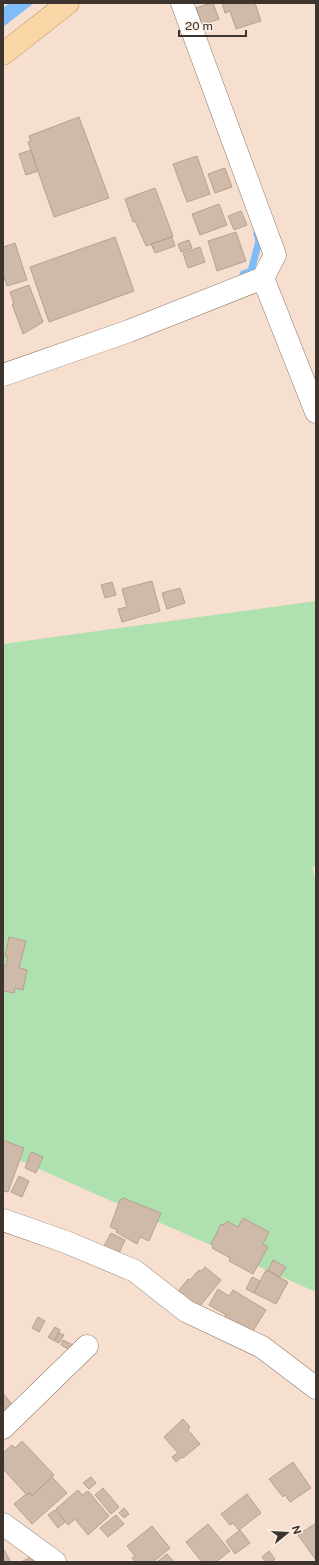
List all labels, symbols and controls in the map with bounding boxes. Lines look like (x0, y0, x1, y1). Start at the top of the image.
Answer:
scale bar (179, 12, 246, 38)
text: 20 m (185, 19, 213, 33)
north arrow (267, 1513, 307, 1553)
text: N (289, 1524, 304, 1536)

